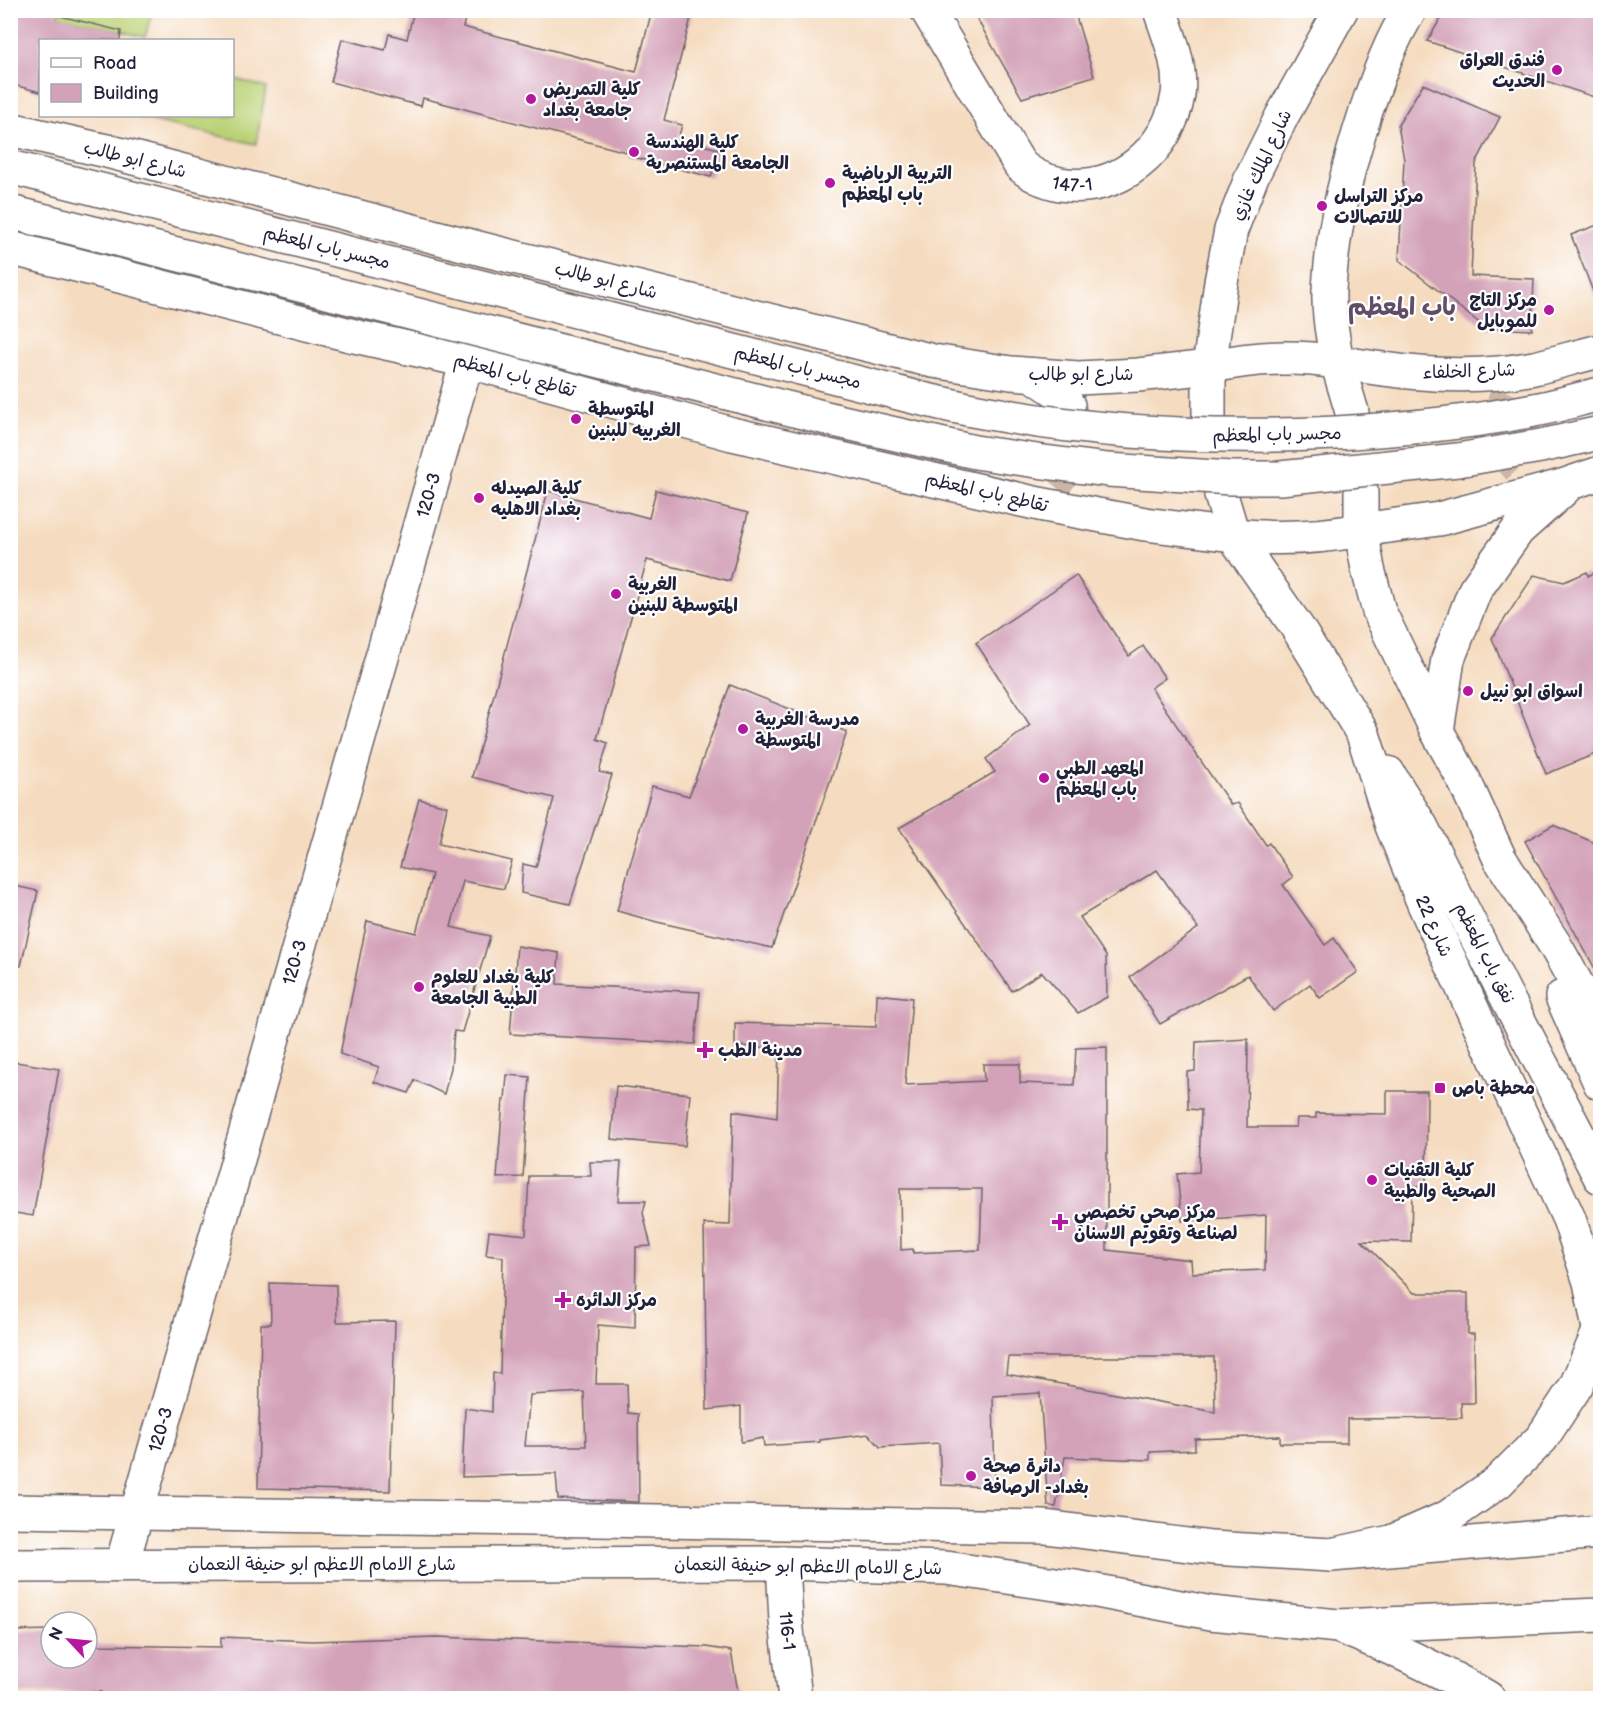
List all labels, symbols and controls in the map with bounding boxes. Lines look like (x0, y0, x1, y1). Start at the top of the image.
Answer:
legend (39, 39, 234, 117)
place label: فندق العراق الحديث (1460, 50, 1545, 92)
text: Road (93, 53, 137, 74)
marker: فندق العراق الحديث (1550, 63, 1564, 77)
place label: كلية التمريض جامعة بغداد (543, 79, 641, 121)
text: Building (93, 83, 159, 104)
marker: كلية التمريض جامعة بغداد (524, 92, 538, 106)
street label: شارع الملك غازي (1227, 106, 1298, 225)
place label: كلية الهندسة الجامعة المستنصرية (646, 132, 789, 174)
street label: شارع ابو طالب (81, 137, 188, 183)
marker: كلية الهندسة الجامعة المستنصرية (627, 145, 641, 159)
place label: التربية الرياضية باب المعظم (842, 163, 952, 208)
street label: 147-1 (1050, 173, 1094, 196)
marker: التربية الرياضية باب المعظم (823, 176, 837, 190)
place label: مركز التراسل للاتصالات (1334, 186, 1423, 228)
marker: مركز التراسل للاتصالات (1315, 199, 1329, 213)
street label: مجسر باب المعظم (261, 222, 392, 276)
street label: شارع ابو طالب (552, 258, 659, 304)
place label: مركز التاج للموبايل (1469, 290, 1537, 333)
district label: باب المعظم (1348, 293, 1456, 325)
marker: مركز التاج للموبايل (1542, 303, 1556, 317)
street label: مجسر باب المعظم (732, 342, 863, 396)
street label: تقاطع باب المعظم (451, 349, 579, 405)
street label: شارع الخلفاء (1422, 359, 1516, 385)
street label: شارع ابو طالب (1029, 364, 1133, 386)
place label: المتوسطة الغربيه للبنين (588, 399, 681, 441)
marker: المتوسطة الغربيه للبنين (569, 412, 583, 426)
street label: مجسر باب المعظم (1212, 423, 1342, 449)
street label: تقاطع باب المعظم (923, 468, 1051, 520)
street label: 120-3 (413, 470, 445, 520)
place label: كلية الصيدله بغداد الاهليه (491, 478, 582, 520)
marker: كلية الصيدله بغداد الاهليه (472, 491, 486, 505)
place label: الغربية المتوسطة للبنين (628, 574, 738, 616)
marker: الغربية المتوسطة للبنين (609, 587, 623, 601)
place label: اسواق ابو نبيل (1480, 681, 1583, 702)
marker: اسواق ابو نبيل (1461, 684, 1475, 698)
place label: مدرسة الغربية المتوسطة (755, 709, 860, 751)
marker: مدرسة الغربية المتوسطة (736, 722, 750, 736)
place label: المعهد الطبي باب المعظم (1056, 758, 1144, 803)
marker: المعهد الطبي باب المعظم (1037, 771, 1051, 785)
street label: شارع 22 (1410, 892, 1456, 961)
street label: نفق باب المعظم (1447, 899, 1519, 1009)
street label: 120-3 (279, 937, 311, 987)
place label: كلية بغداد للعلوم الطبية الجامعة (431, 967, 554, 1009)
marker: كلية بغداد للعلوم الطبية الجامعة (412, 980, 426, 994)
place label: مدينة الطب (718, 1040, 802, 1061)
marker: مدينة الطب (696, 1041, 714, 1059)
place label: محطة باص (1452, 1078, 1535, 1099)
marker: محطة باص (1433, 1081, 1447, 1095)
place label: كلية التقنيات الصحية والطبية (1384, 1160, 1496, 1202)
marker: كلية التقنيات الصحية والطبية (1365, 1173, 1379, 1187)
place label: مركز صحي تخصصي لصناعة وتقويم الاسنان (1074, 1202, 1238, 1247)
marker: مركز صحي تخصصي لصناعة وتقويم الاسنان (1051, 1213, 1069, 1231)
place label: مركز الدائره (576, 1290, 657, 1311)
marker: مركز الدائره (554, 1291, 572, 1309)
street label: 120-3 (145, 1405, 177, 1454)
place label: دائرة صحة بغداد- الرصافة (983, 1456, 1089, 1498)
marker: دائرة صحة بغداد- الرصافة (964, 1469, 978, 1483)
street label: شارع الامام الاعظم ابو حنيفة النعمان (188, 1554, 456, 1578)
street label: شارع الامام الاعظم ابو حنيفة النعمان (674, 1554, 942, 1582)
north arrow (39, 1610, 99, 1670)
street label: 116-1 (775, 1611, 799, 1651)
text: N (46, 1625, 68, 1644)

